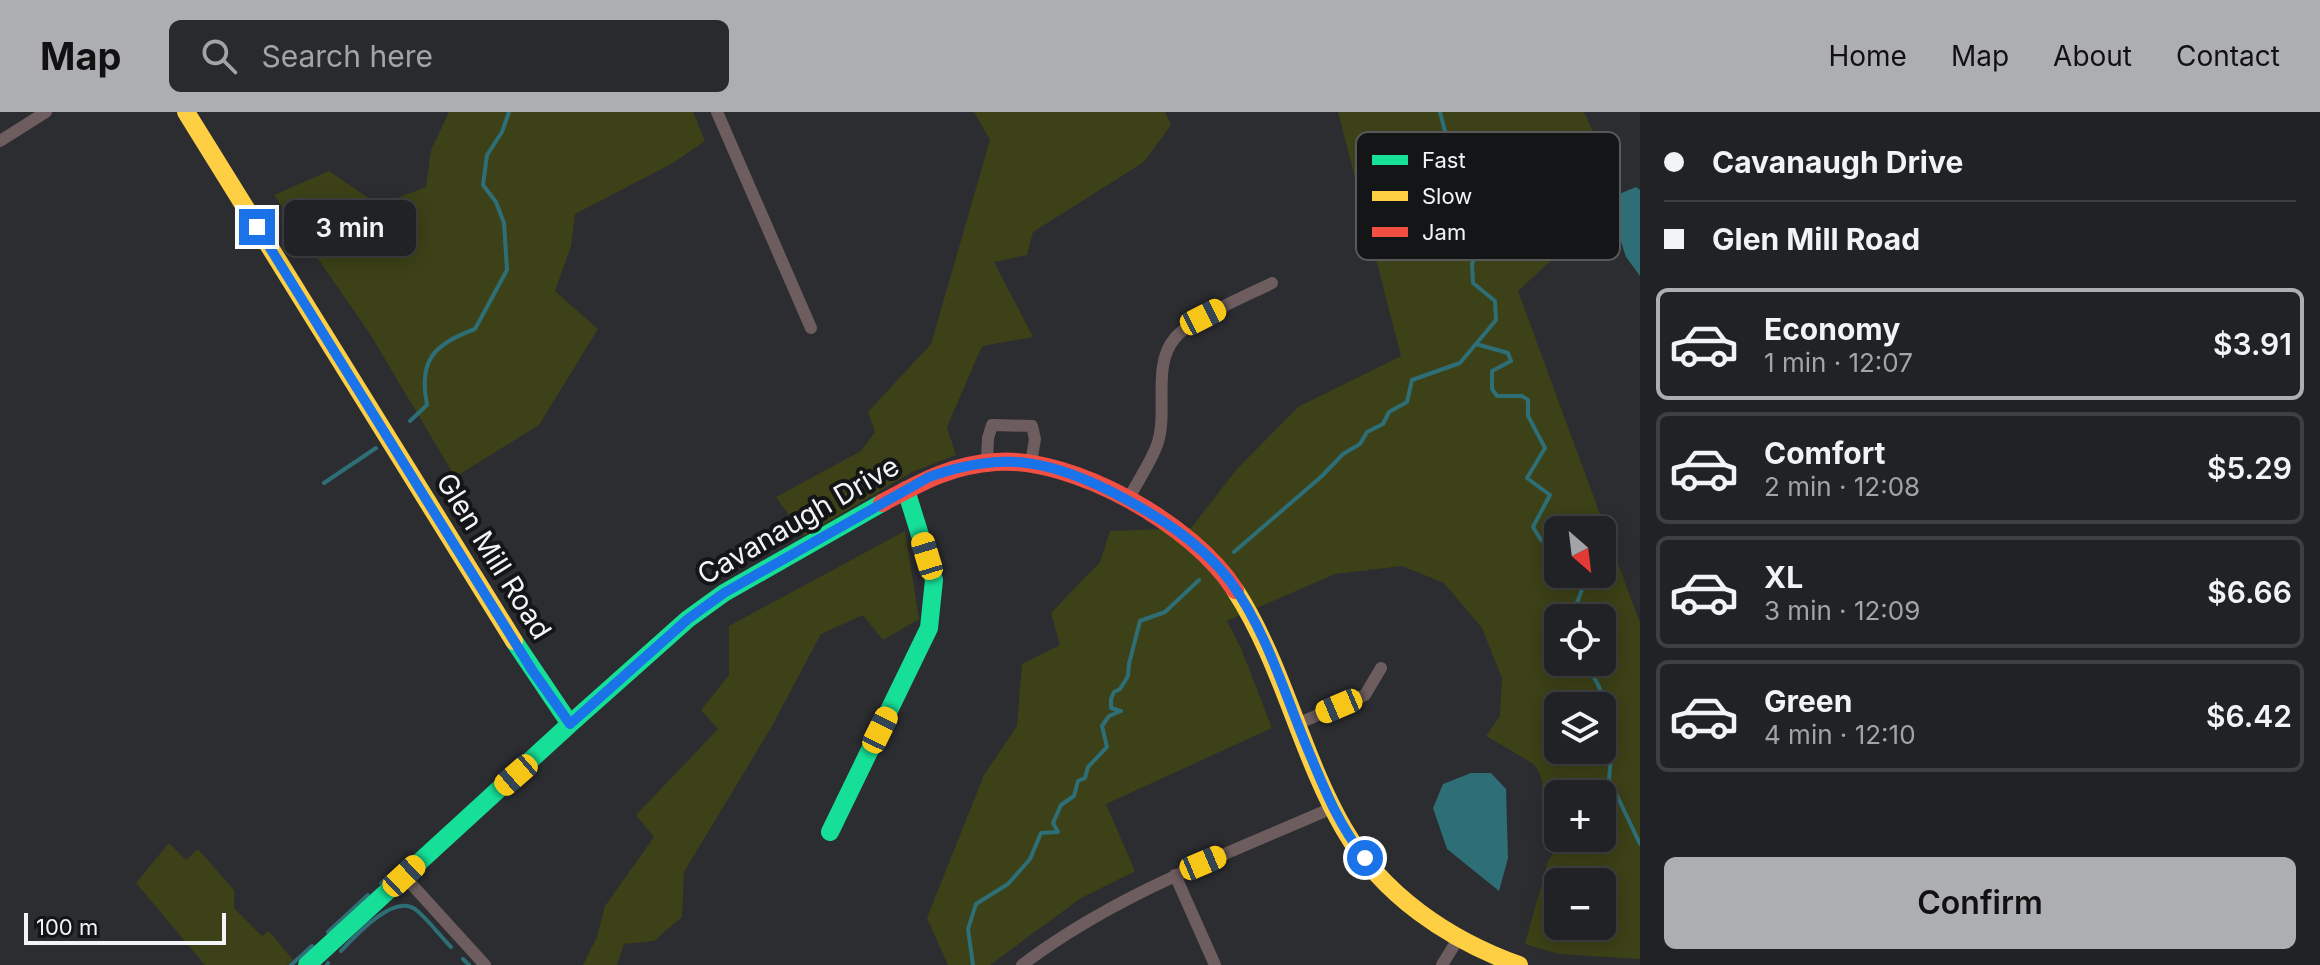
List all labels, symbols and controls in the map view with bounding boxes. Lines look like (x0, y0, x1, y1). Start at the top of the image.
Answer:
search box (169, 20, 729, 92)
text: Map (40, 33, 121, 79)
icon: search (197, 34, 241, 78)
text: Search here (261, 38, 433, 74)
text: Home (1828, 39, 1907, 73)
text: Map (1951, 39, 2009, 73)
text: About (2053, 39, 2132, 73)
text: Contact (2176, 39, 2280, 73)
legend (1356, 132, 1620, 260)
text: Cavanaugh Drive (1712, 144, 1963, 180)
text: Fast (1422, 147, 1466, 173)
text: Slow (1422, 183, 1472, 209)
callout: 3 min (285, 199, 417, 255)
route end (239, 209, 275, 245)
text: 3 min (315, 212, 385, 243)
text: Jam (1422, 219, 1466, 245)
text: Glen Mill Road (1712, 221, 1920, 257)
car (1176, 295, 1230, 339)
icon: car (1668, 308, 1740, 380)
text: Economy (1764, 311, 1900, 347)
text: $3.91 (2213, 326, 2292, 362)
text: 1 min · 12:07 (1764, 347, 1913, 378)
icon: car (1668, 432, 1740, 504)
text: Comfort (1764, 435, 1885, 471)
street label: Cavanaugh Drive (691, 449, 905, 591)
text: $5.29 (2207, 450, 2292, 486)
street label: Glen Mill Road (429, 467, 559, 645)
text: 2 min · 12:08 (1764, 471, 1920, 502)
north arrow (1544, 516, 1616, 588)
map controls (1544, 516, 1616, 940)
car (909, 530, 945, 582)
icon: car (1668, 556, 1740, 628)
text: XL (1764, 559, 1803, 595)
text: $6.66 (2207, 574, 2292, 610)
text: 3 min · 12:09 (1764, 595, 1920, 626)
button: locate (1544, 604, 1616, 676)
icon: car (1668, 680, 1740, 752)
text: Green (1764, 683, 1852, 719)
car (1312, 686, 1366, 726)
button: layers (1544, 692, 1616, 764)
text: $6.42 (2206, 698, 2292, 734)
car (859, 703, 901, 757)
text: 4 min · 12:10 (1764, 719, 1916, 750)
car (490, 750, 542, 800)
button: + (1544, 780, 1616, 852)
route start (1347, 840, 1383, 876)
car (1176, 843, 1230, 883)
car (378, 851, 430, 901)
button: Confirm (1664, 857, 2296, 949)
button: − (1544, 868, 1616, 940)
scale bar (24, 909, 226, 945)
text: 100 m (36, 914, 98, 940)

